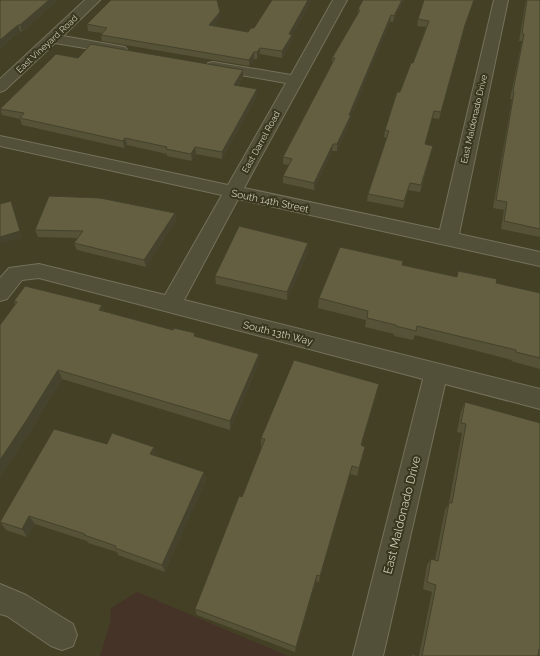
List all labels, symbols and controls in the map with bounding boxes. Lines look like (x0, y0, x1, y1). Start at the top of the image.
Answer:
street label: East Vineyard Road (14, 13, 80, 75)
street label: East Maldonado Drive (459, 73, 489, 164)
street label: East Darrel Road (240, 109, 282, 175)
street label: South 14th Street (230, 187, 310, 215)
street label: South 13th Way (242, 319, 314, 347)
street label: East Maldonado Drive (381, 454, 423, 576)

